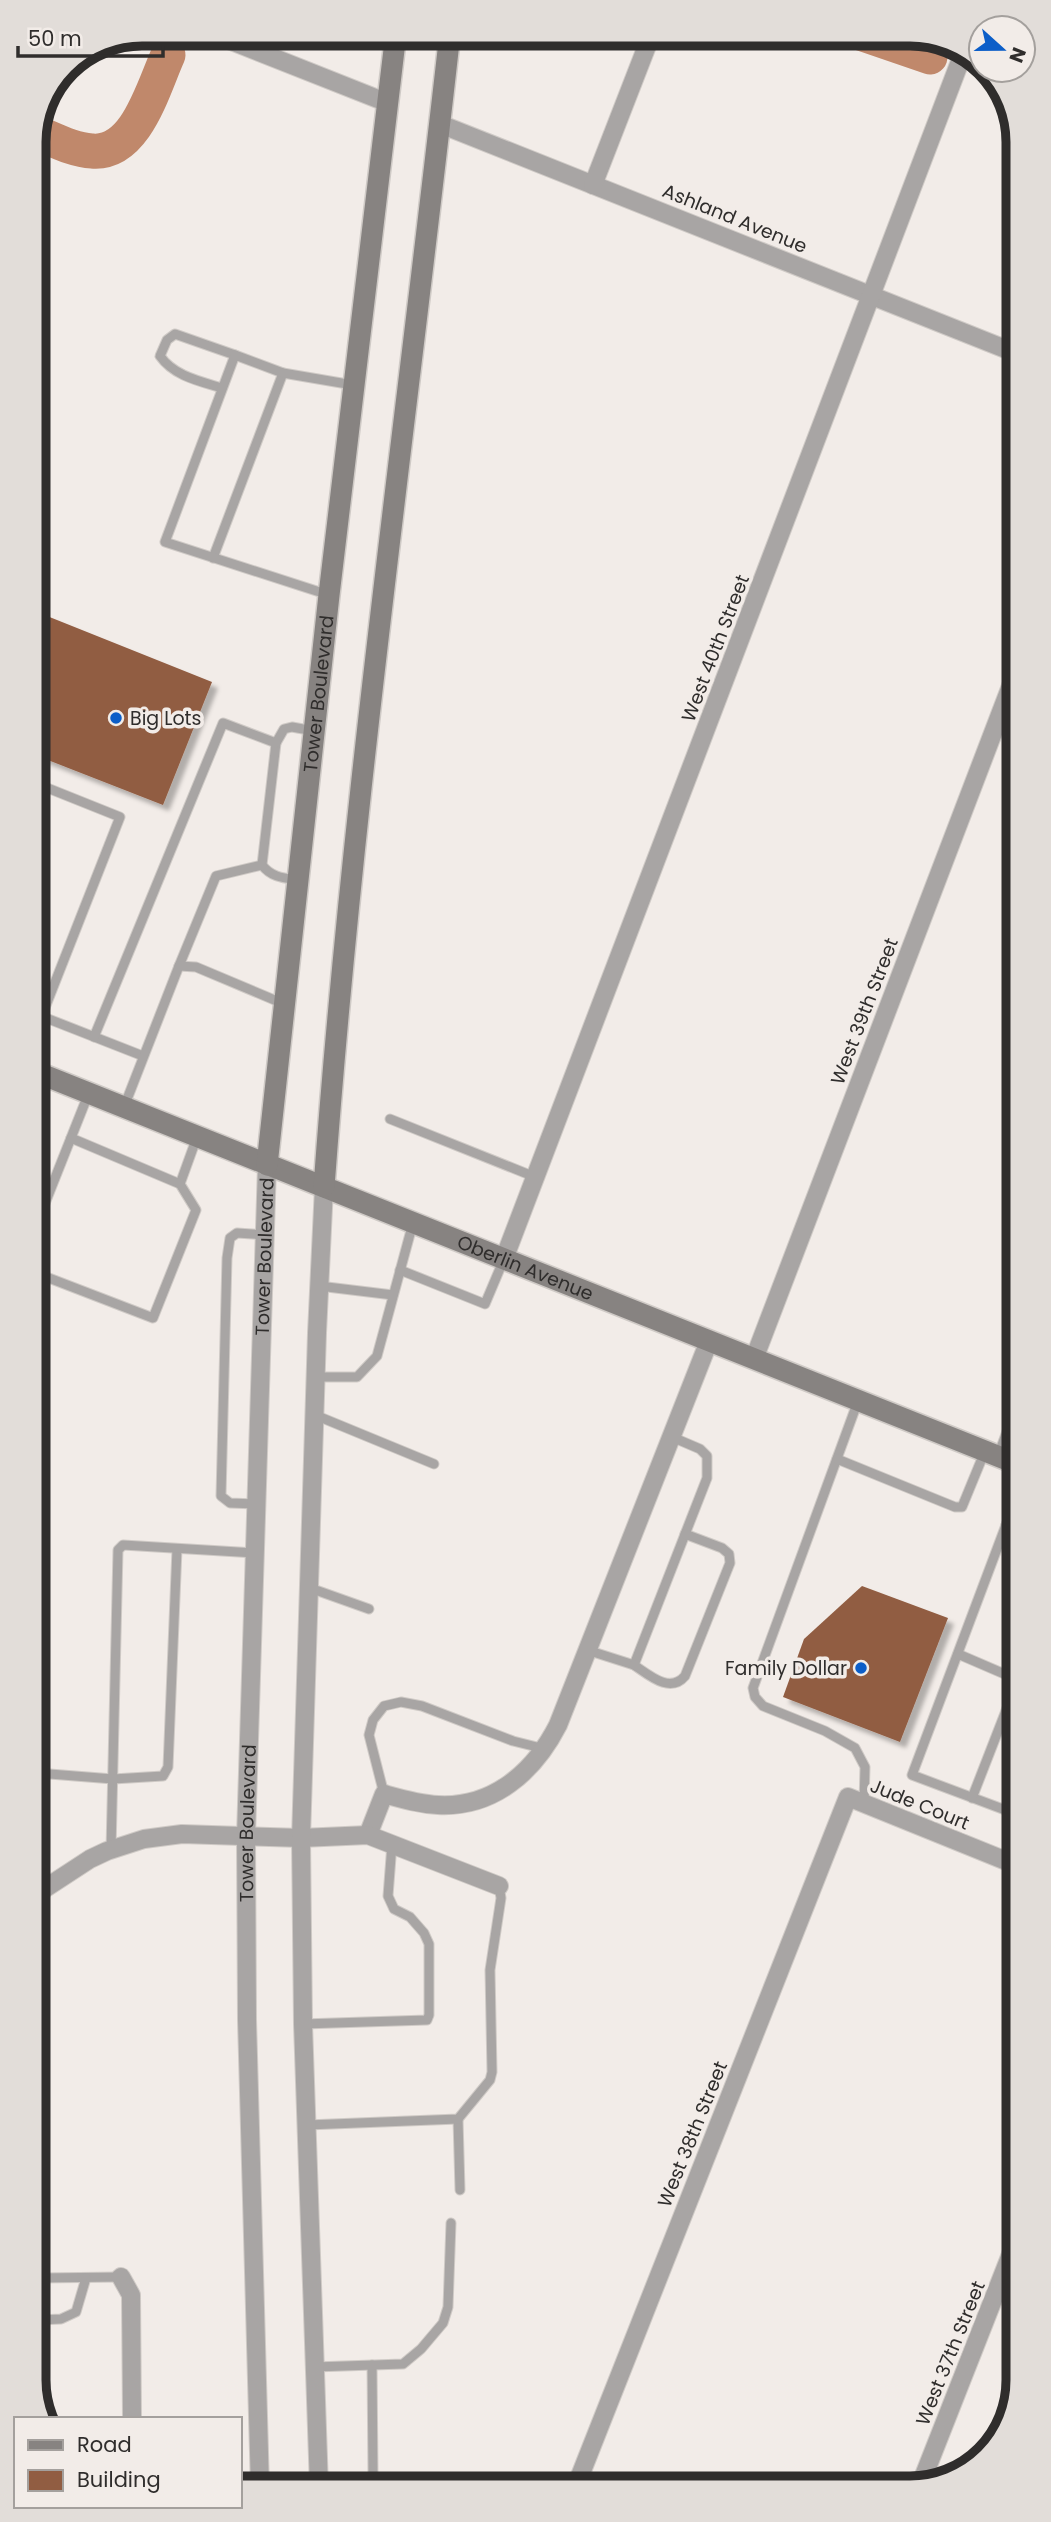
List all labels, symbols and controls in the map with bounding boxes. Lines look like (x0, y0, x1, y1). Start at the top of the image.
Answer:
scale bar (18, 14, 163, 58)
north arrow (967, 14, 1037, 84)
text: 50 m (28, 24, 82, 53)
text: N (1002, 43, 1033, 66)
street label: Ashland Avenue (658, 177, 811, 260)
street label: West 40th Street (675, 570, 756, 726)
street label: Tower Boulevard (297, 614, 341, 774)
place label: Big Lots (130, 705, 201, 732)
marker: Big Lots (108, 710, 124, 726)
street label: West 39th Street (824, 934, 905, 1088)
street label: Tower Boulevard (249, 1177, 281, 1336)
street label: Oberlin Avenue (453, 1229, 597, 1307)
place label: Family Dollar (725, 1655, 847, 1682)
marker: Family Dollar (853, 1660, 869, 1676)
street label: Tower Boulevard (233, 1744, 263, 1902)
street label: Jude Court (866, 1772, 974, 1837)
street label: West 38th Street (651, 2057, 734, 2211)
street label: West 37th Street (909, 2277, 992, 2429)
legend (14, 2417, 242, 2508)
text: Road (77, 2430, 132, 2459)
text: Building (77, 2465, 161, 2494)

